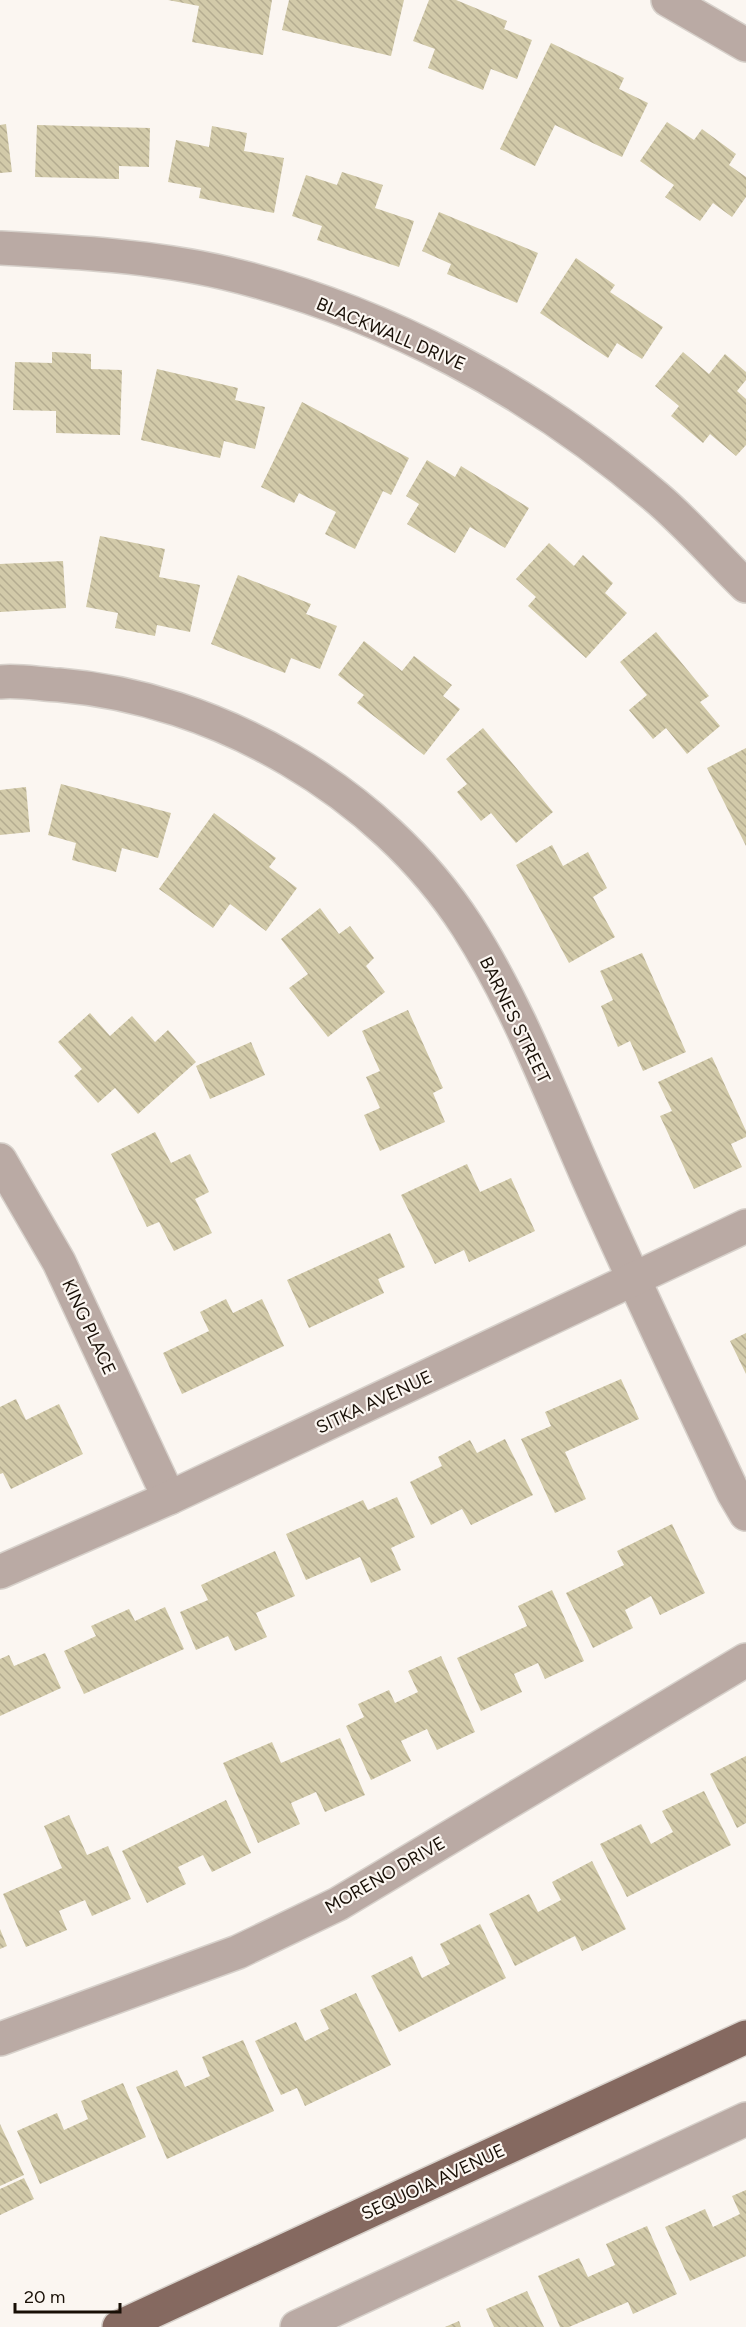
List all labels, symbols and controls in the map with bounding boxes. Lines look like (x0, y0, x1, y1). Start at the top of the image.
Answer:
street label: BLACKWALL DRIVE (313, 293, 469, 375)
street label: BARNES STREET (475, 953, 555, 1087)
street label: KING PLACE (57, 1276, 121, 1378)
street label: SITKA AVENUE (313, 1366, 435, 1438)
street label: MORENO DRIVE (321, 1832, 449, 1918)
street label: SEQUOIA AVENUE (358, 2139, 508, 2225)
scale bar (15, 2276, 120, 2314)
text: 20 m (24, 2286, 65, 2308)

